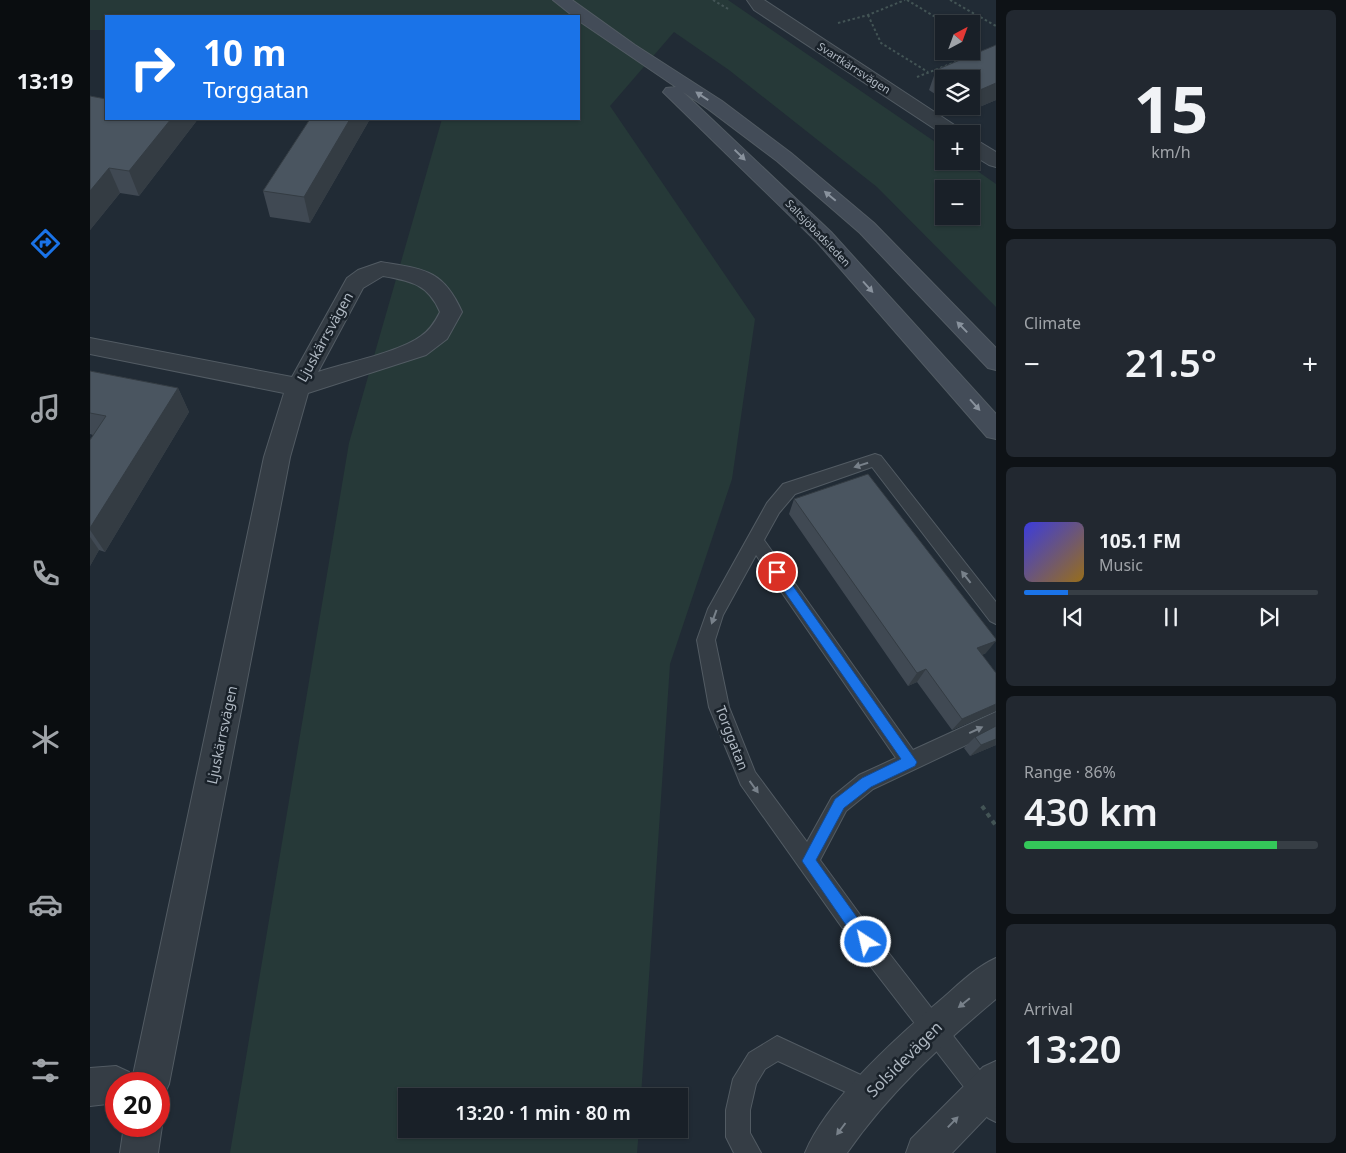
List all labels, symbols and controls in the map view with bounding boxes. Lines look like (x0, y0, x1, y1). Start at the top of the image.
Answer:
north arrow (935, 15, 980, 60)
map controls (935, 15, 980, 225)
text: 10 m (203, 29, 286, 76)
icon: right (120, 35, 185, 100)
street label: Svartkärrsvägen (815, 38, 894, 97)
text: 15 (1134, 64, 1208, 152)
text: 13:19 (17, 65, 73, 95)
button: layers (935, 70, 980, 115)
text: Torggatan (203, 74, 309, 104)
one-way arrow (695, 91, 709, 101)
button: + (935, 125, 980, 170)
text: km/h (1151, 141, 1191, 163)
one-way arrow (733, 149, 745, 161)
button: − (935, 180, 980, 225)
one-way arrow (824, 191, 836, 202)
street label: Saltsjöbadsleden (783, 196, 854, 269)
icon: directions (28, 226, 63, 261)
one-way arrow (862, 280, 874, 292)
street label: Ljuskärrsvägen (292, 288, 357, 385)
text: Climate (1024, 312, 1081, 334)
one-way arrow (956, 321, 968, 333)
text: 21.5° (1125, 336, 1217, 388)
text: − (1024, 344, 1040, 382)
text: + (1302, 344, 1318, 382)
icon: music (28, 391, 63, 426)
one-way arrow (969, 399, 980, 412)
one-way arrow (854, 462, 869, 469)
text: 105.1 FM (1099, 528, 1181, 554)
pin (756, 551, 798, 593)
text: Music (1099, 554, 1143, 576)
icon: phone (28, 556, 63, 591)
icon: arrive (763, 558, 791, 586)
one-way arrow (961, 570, 971, 584)
icon: previous (1059, 603, 1087, 631)
icon: pause (1157, 603, 1185, 631)
icon: next (1255, 603, 1283, 631)
one-way arrow (710, 610, 718, 625)
street label: Ljuskärrsvägen (202, 684, 241, 786)
street label: Torggatan (711, 703, 753, 773)
icon: climate (28, 722, 63, 757)
one-way arrow (969, 726, 983, 734)
text: Range · 86% (1024, 761, 1116, 783)
one-way arrow (749, 780, 759, 794)
text: 430 km (1024, 785, 1158, 837)
icon: car (28, 887, 63, 922)
position arrow (839, 915, 891, 967)
one-way arrow (958, 997, 971, 1008)
text: Arrival (1024, 998, 1073, 1020)
street label: Solsidevägen (861, 1016, 947, 1102)
text: 13:20 (1024, 1022, 1121, 1074)
icon: filters (28, 1053, 63, 1088)
speed limit sign: 20 (105, 1072, 170, 1137)
text: 13:20 · 1 min · 80 m (455, 1100, 631, 1126)
one-way arrow (947, 1117, 959, 1129)
one-way arrow (835, 1122, 846, 1135)

